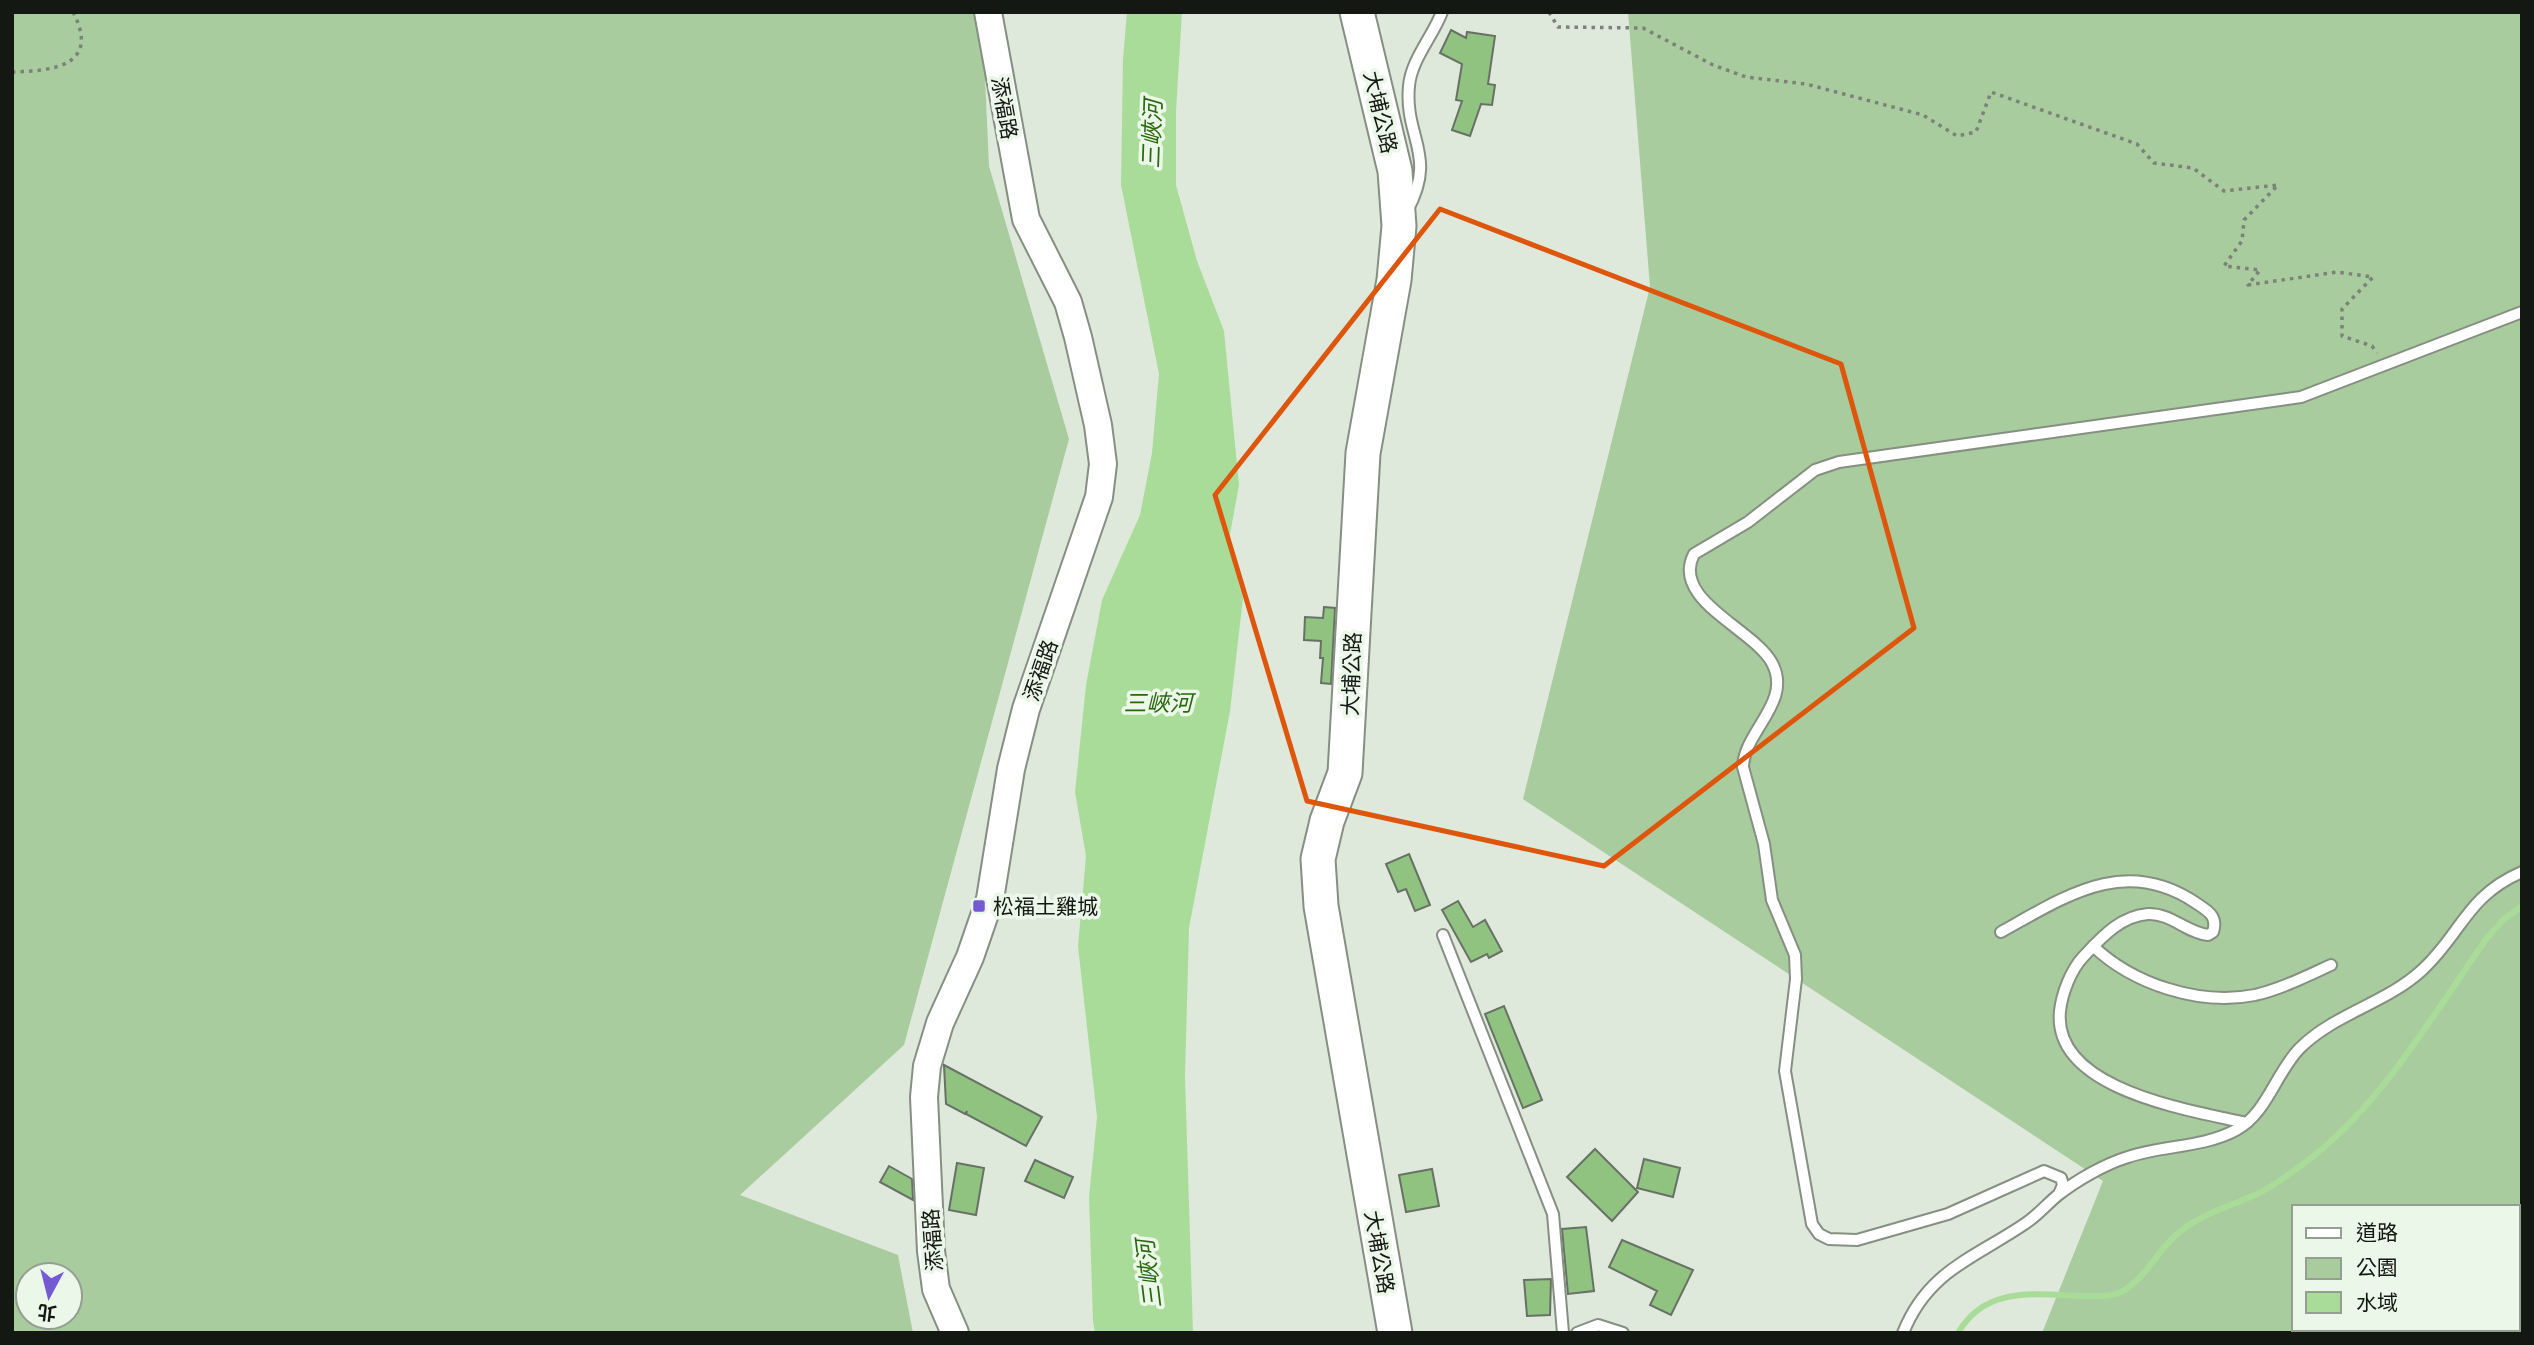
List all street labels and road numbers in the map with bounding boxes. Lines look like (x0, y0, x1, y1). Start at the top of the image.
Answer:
street label: 大埔公路 (1359, 68, 1403, 156)
street label: 添福路 (987, 75, 1023, 141)
street label: 大埔公路 (1337, 632, 1365, 716)
street label: 添福路 (1017, 636, 1063, 704)
street label: 添福路 (917, 1208, 947, 1272)
street label: 大埔公路 (1360, 1208, 1400, 1296)

